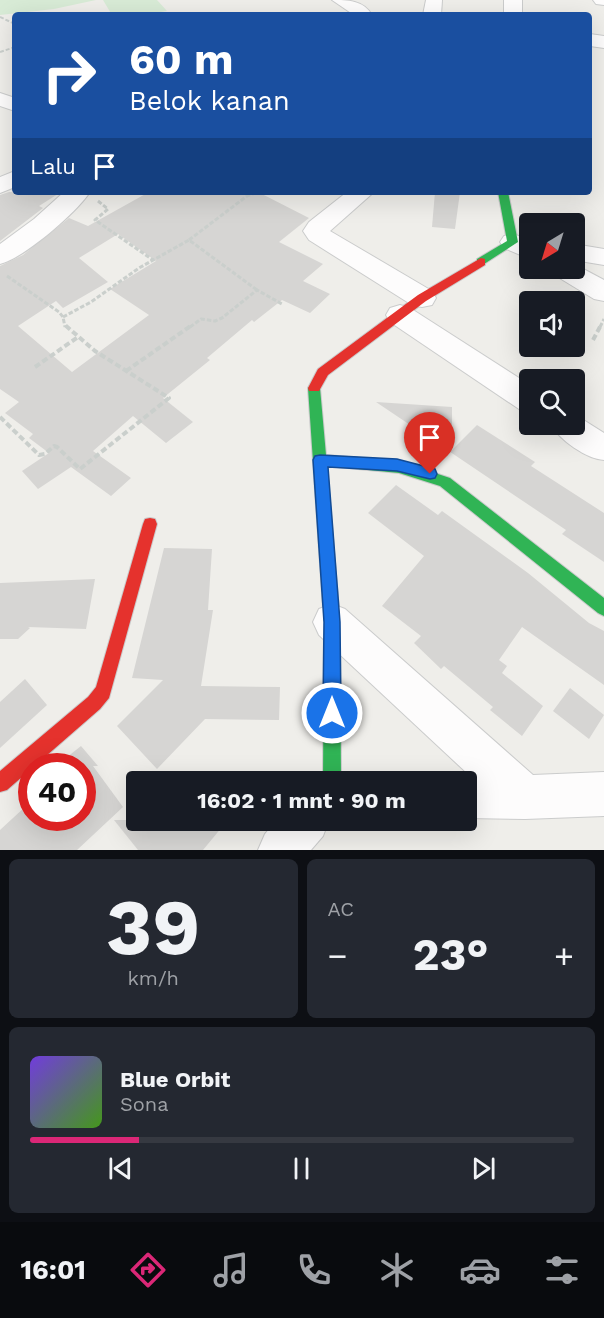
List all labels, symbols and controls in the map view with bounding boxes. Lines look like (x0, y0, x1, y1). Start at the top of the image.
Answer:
text: 60 m (129, 35, 233, 84)
icon: right (30, 36, 108, 114)
text: Belok kanan (129, 85, 290, 117)
icon: arrive (88, 150, 121, 183)
text: Lalu (30, 154, 76, 179)
north arrow (519, 213, 585, 279)
map controls (519, 213, 585, 435)
button: sound (519, 291, 585, 357)
button: search (519, 369, 585, 435)
pin (404, 412, 455, 474)
icon: arrive (413, 421, 446, 454)
position arrow (300, 681, 364, 745)
speed limit sign: 40 (18, 753, 96, 831)
text: 16:02 · 1 mnt · 90 m (197, 788, 406, 813)
text: 39 (106, 881, 200, 973)
text: AC (328, 897, 354, 921)
text: 23° (413, 928, 489, 981)
text: − (328, 936, 347, 975)
text: + (554, 936, 574, 975)
text: km/h (127, 966, 179, 990)
text: Blue Orbit (120, 1067, 230, 1092)
text: Sona (120, 1092, 169, 1116)
icon: previous (104, 1152, 137, 1185)
icon: pause (285, 1152, 318, 1185)
icon: next (467, 1152, 500, 1185)
icon: directions (127, 1249, 169, 1291)
icon: music (210, 1249, 252, 1291)
icon: phone (293, 1249, 335, 1291)
icon: climate (376, 1249, 418, 1291)
icon: car (459, 1249, 501, 1291)
icon: filters (541, 1249, 583, 1291)
text: 16:01 (20, 1254, 86, 1286)

